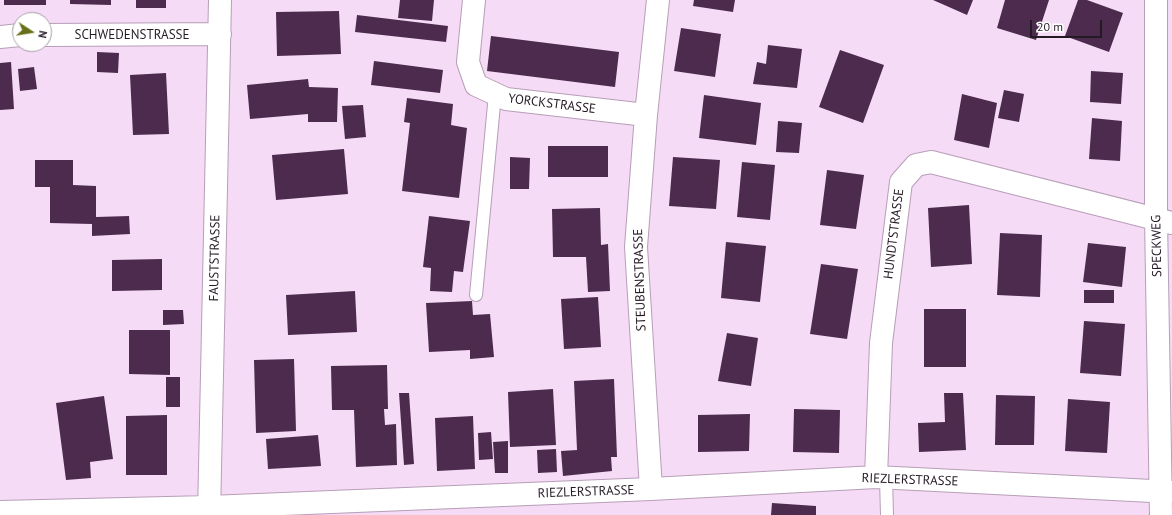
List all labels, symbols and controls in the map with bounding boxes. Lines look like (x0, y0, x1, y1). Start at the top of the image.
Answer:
north arrow (12, 12, 52, 52)
scale bar (1032, 12, 1104, 38)
text: 20 m (1037, 19, 1063, 34)
street label: SCHWEDENSTRASSE (75, 27, 189, 43)
text: N (35, 29, 50, 39)
street label: YORCKSTRASSE (507, 91, 597, 117)
street label: HUNDTSTRASSE (881, 188, 907, 280)
street label: FAUSTSTRASSE (206, 214, 224, 302)
street label: SPECKWEG (1149, 215, 1165, 277)
street label: STEUBENSTRASSE (630, 228, 650, 332)
street label: RIEZLERSTRASSE (861, 471, 959, 489)
street label: RIEZLERSTRASSE (537, 483, 635, 501)

